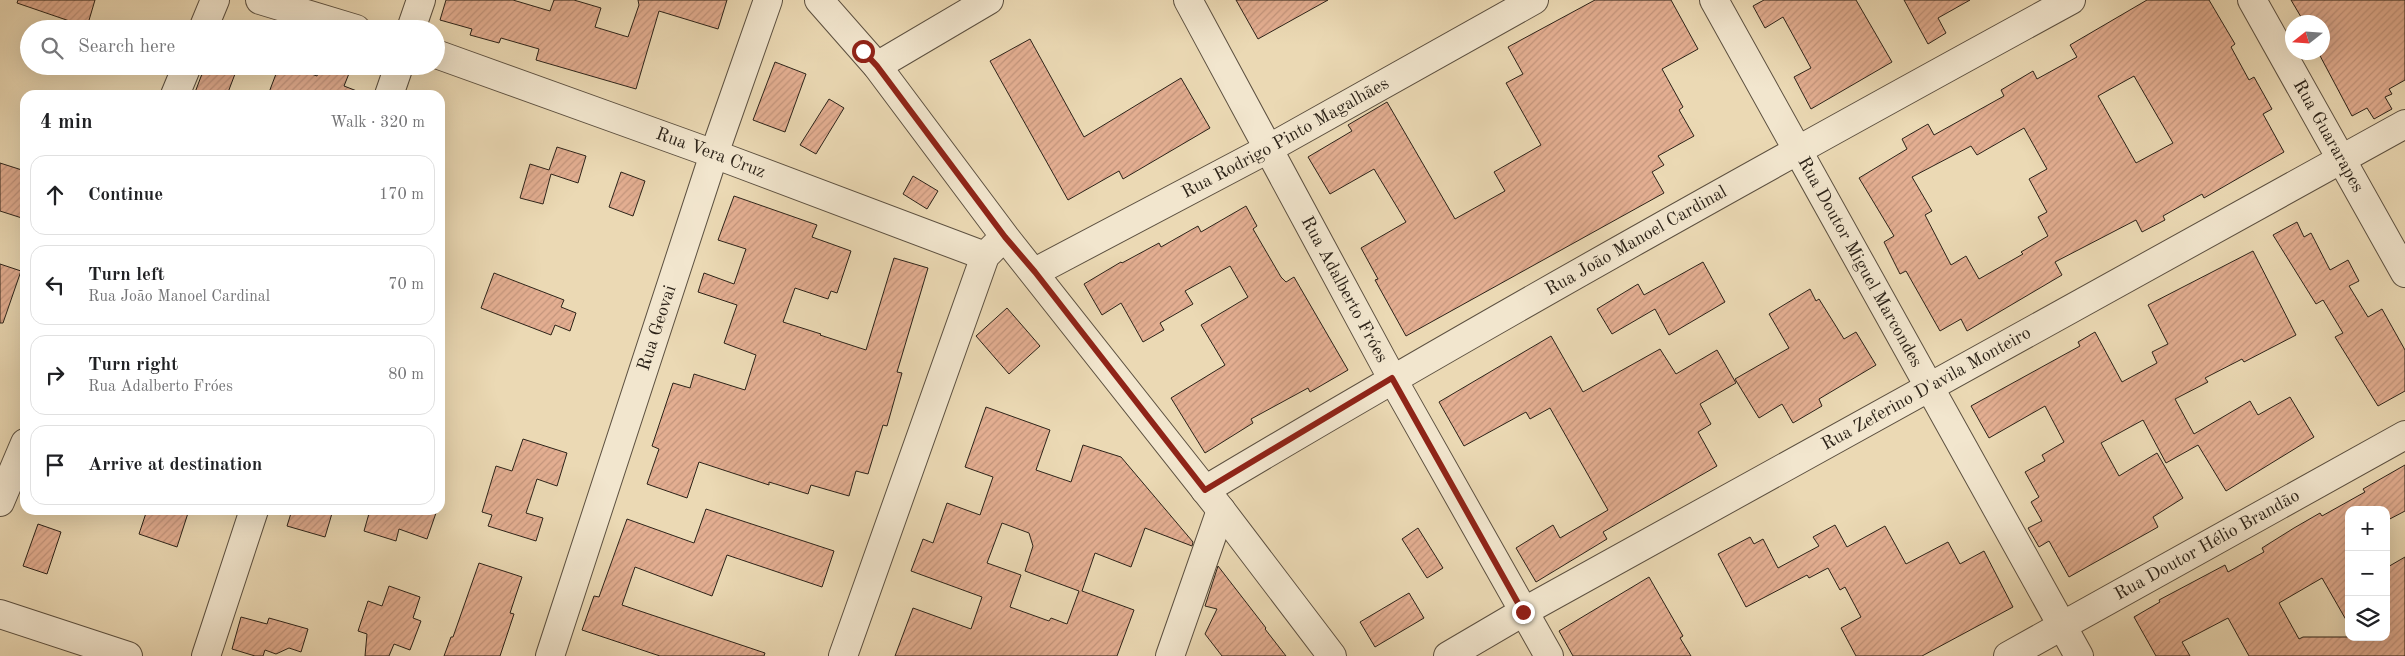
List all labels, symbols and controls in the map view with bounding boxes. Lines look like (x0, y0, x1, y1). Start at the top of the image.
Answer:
north arrow (2285, 15, 2330, 60)
search box (20, 20, 445, 75)
icon: search (38, 34, 66, 62)
text: Search here (78, 38, 175, 57)
route start (852, 40, 875, 63)
street label: Rua Rodrigo Pinto Magalhães (1179, 74, 1392, 202)
street label: Rua Guararapes (2290, 77, 2367, 196)
text: 4 min (40, 112, 93, 133)
text: Walk · 320 m (330, 115, 425, 131)
street label: Rua Vera Cruz (653, 125, 768, 182)
street label: Rua Doutor Miguel Marcondes (1794, 154, 1926, 371)
icon: ahead (41, 181, 69, 209)
street label: Rua João Manoel Cardinal (1542, 183, 1730, 299)
text: Continue (88, 186, 163, 205)
text: 170 m (379, 187, 424, 203)
street label: Rua Adalberto Fróes (1298, 213, 1391, 366)
text: Turn left (88, 266, 165, 285)
icon: left (41, 271, 69, 299)
text: 70 m (388, 277, 424, 293)
street label: Rua Geovai (635, 283, 679, 373)
text: Rua João Manoel Cardinal (88, 289, 270, 305)
street label: Rua Zeferino D'avila Monteiro (1819, 324, 2034, 454)
text: Turn right (88, 356, 178, 375)
icon: right (41, 361, 69, 389)
text: 80 m (388, 367, 424, 383)
text: Rua Adalberto Fróes (88, 379, 233, 395)
icon: arrive (41, 451, 69, 479)
text: Arrive at destination (88, 456, 262, 475)
street label: Rua Doutor Hélio Brandão (2112, 486, 2303, 604)
map controls (2345, 506, 2390, 641)
button: + (2345, 506, 2390, 551)
button: − (2345, 551, 2390, 596)
button: layers (2345, 596, 2390, 641)
route end (1512, 601, 1535, 624)

